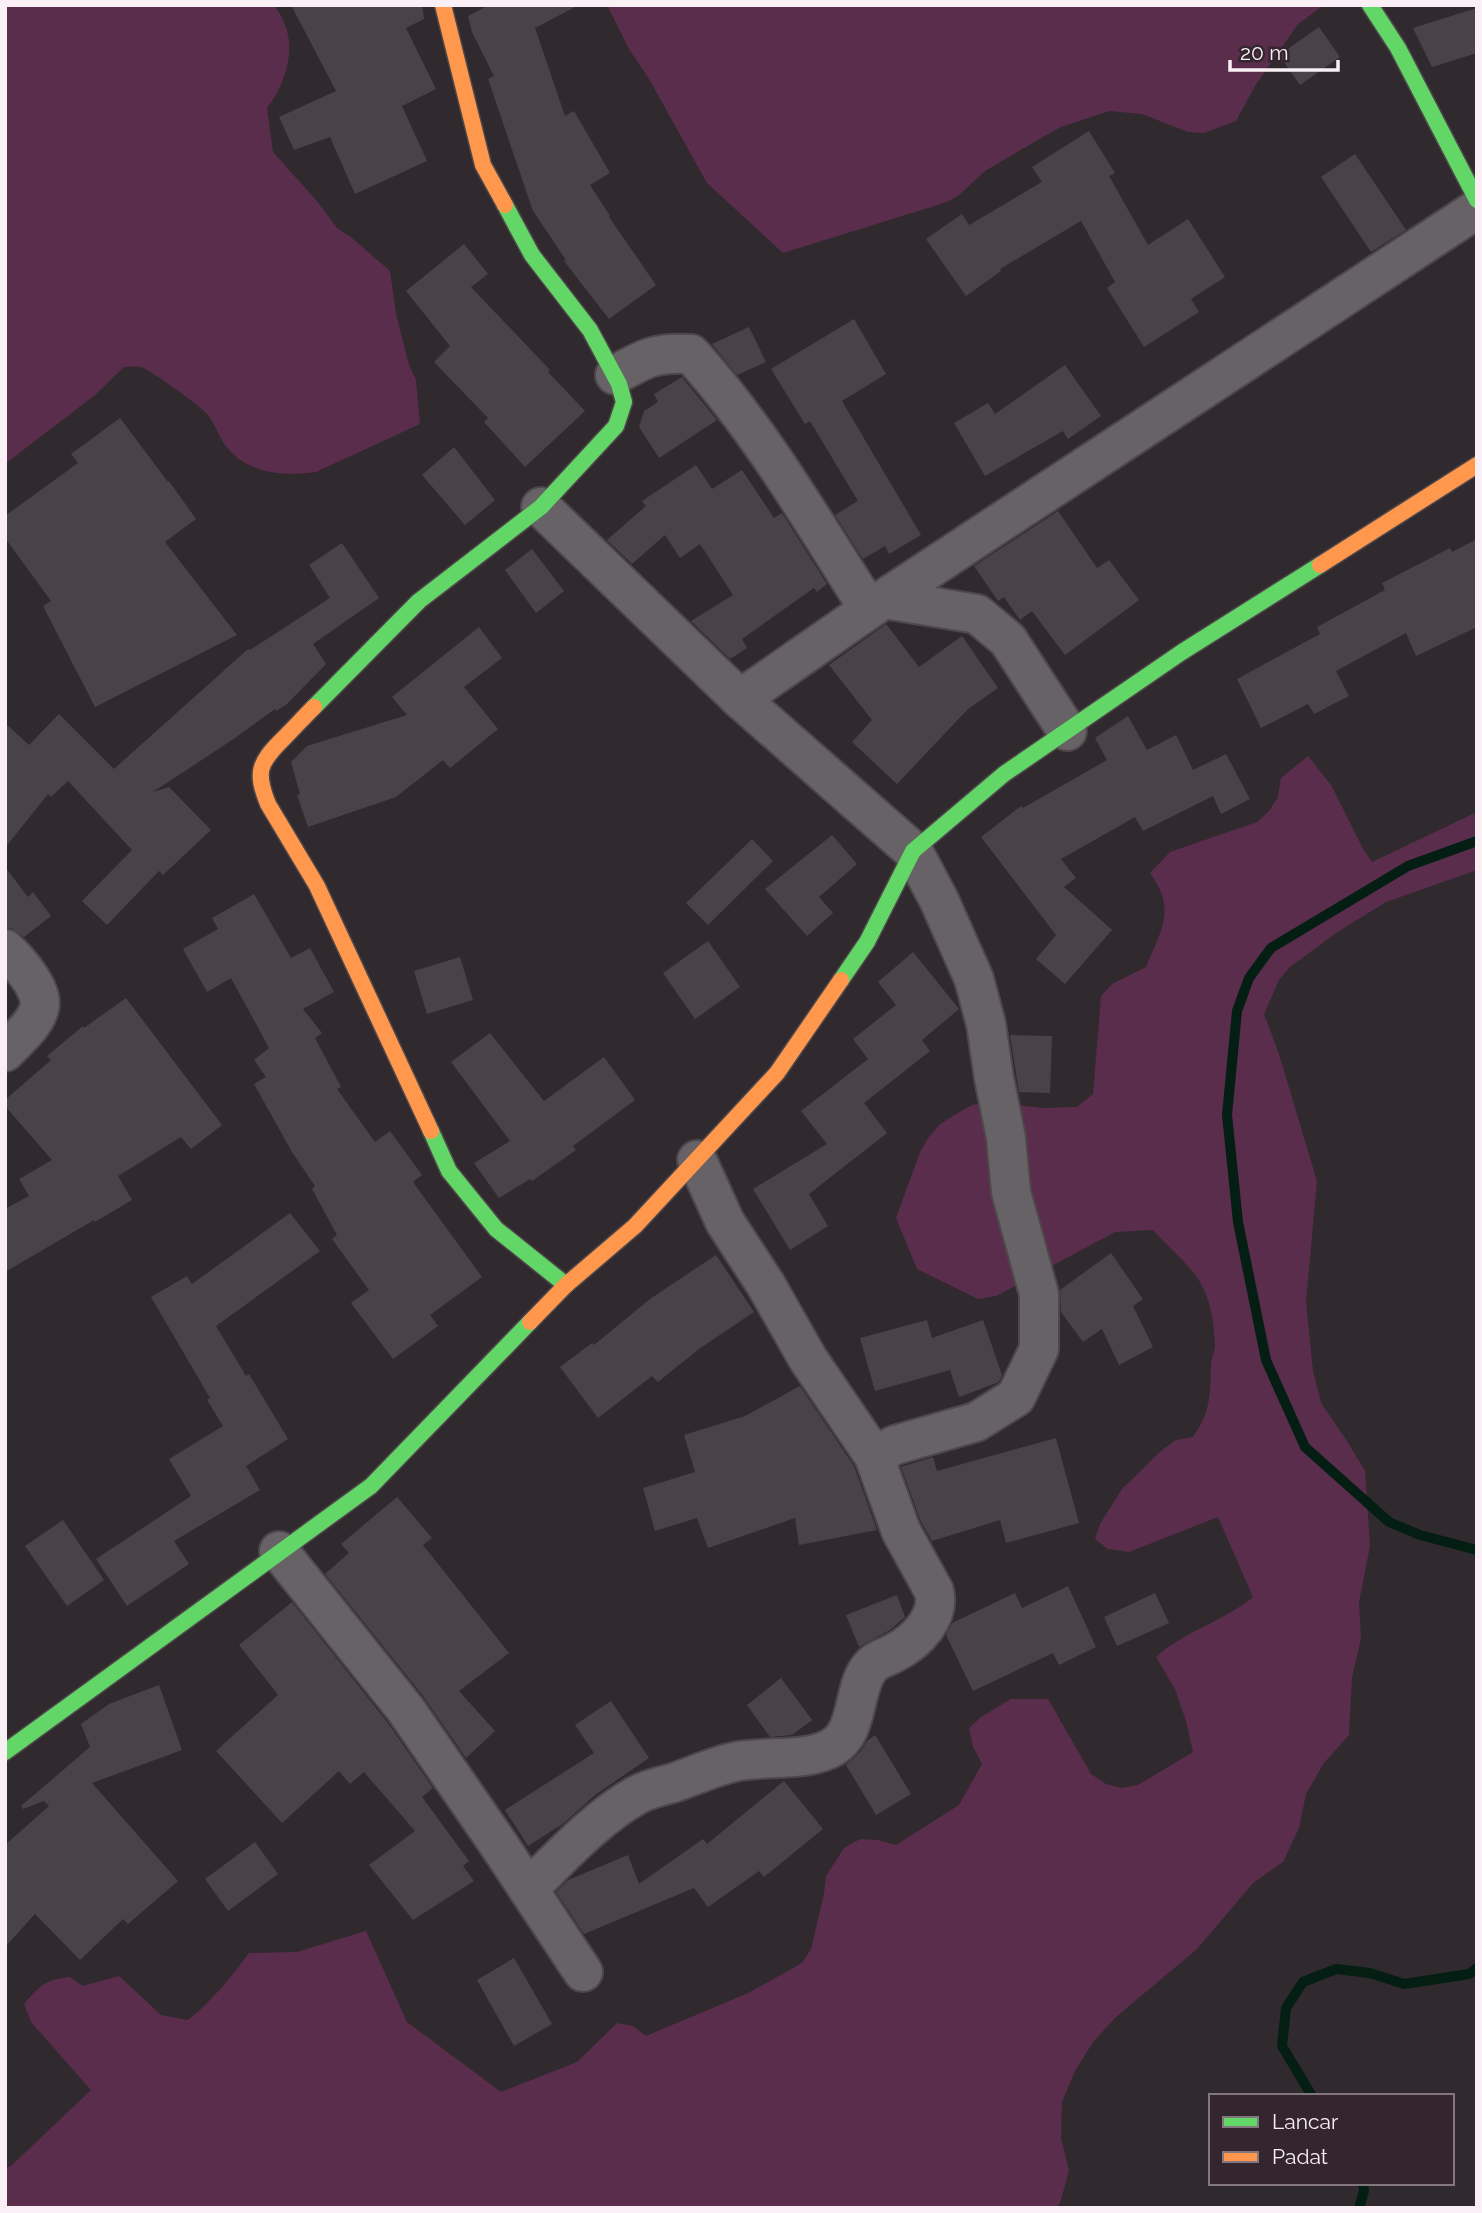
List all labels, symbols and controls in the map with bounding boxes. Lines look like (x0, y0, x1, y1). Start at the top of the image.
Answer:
scale bar (1230, 28, 1338, 72)
text: 20 m (1240, 40, 1288, 65)
legend (1209, 2094, 1454, 2185)
text: Lancar (1272, 2109, 1339, 2134)
text: Padat (1272, 2144, 1328, 2169)

